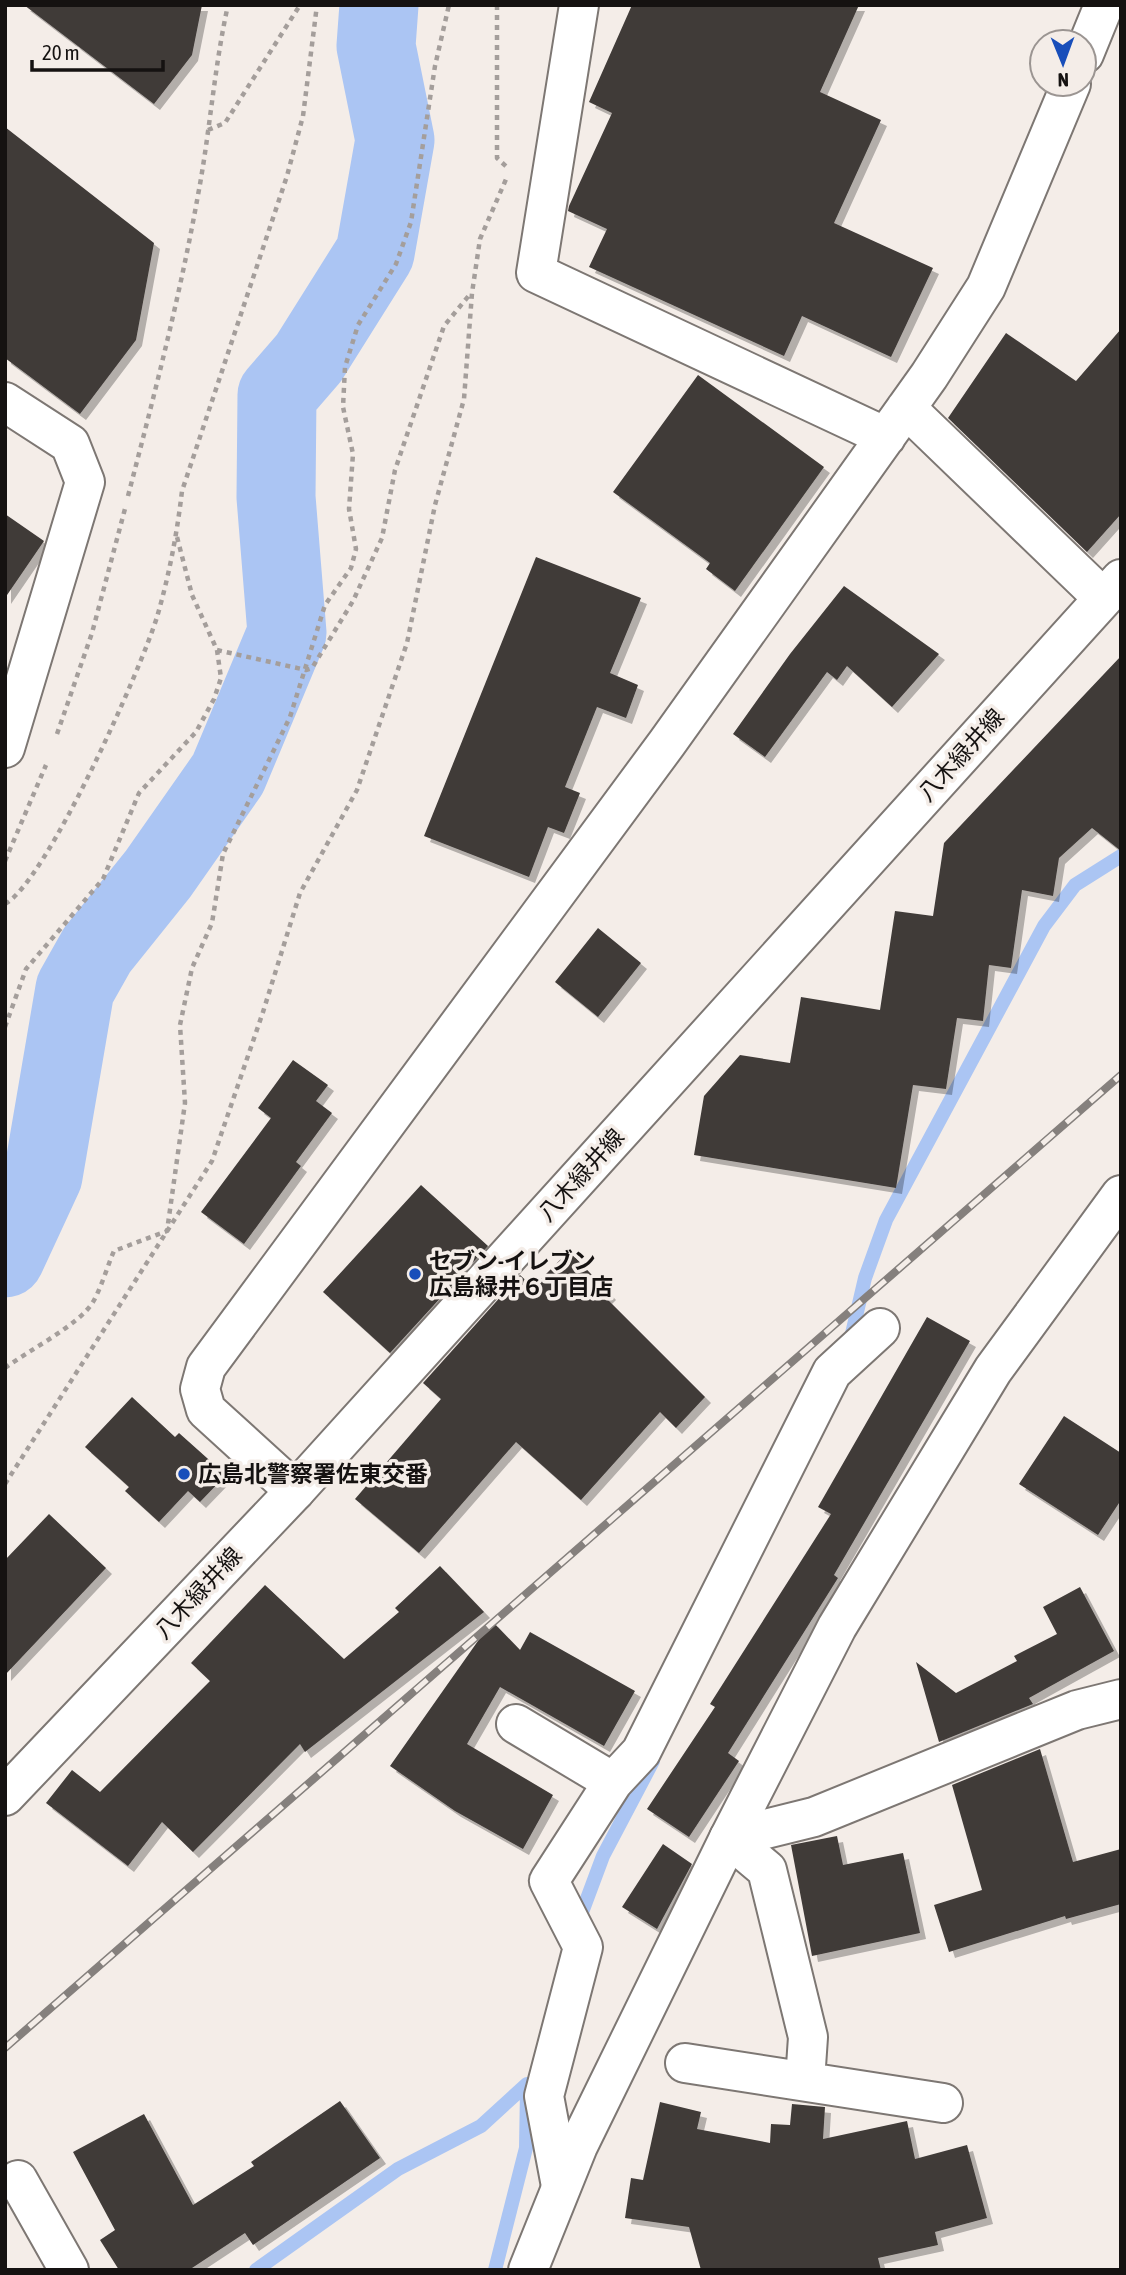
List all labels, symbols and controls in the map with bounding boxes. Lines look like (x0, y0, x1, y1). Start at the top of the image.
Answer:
scale bar (32, 28, 163, 72)
north arrow (1028, 28, 1098, 98)
text: 20 m (42, 40, 80, 64)
text: N (1057, 69, 1069, 91)
street label: 八木緑井線 (913, 704, 1009, 806)
street label: 八木緑井線 (533, 1124, 629, 1226)
place label: セブン‐イレブン 広島緑井６丁目店 (429, 1248, 613, 1300)
marker: セブン‐イレブン 広島緑井６丁目店 (407, 1266, 423, 1282)
place label: 広島北警察署佐東交番 (198, 1461, 428, 1487)
marker: 広島北警察署佐東交番 (176, 1466, 192, 1482)
street label: 八木緑井線 (149, 1542, 247, 1644)

